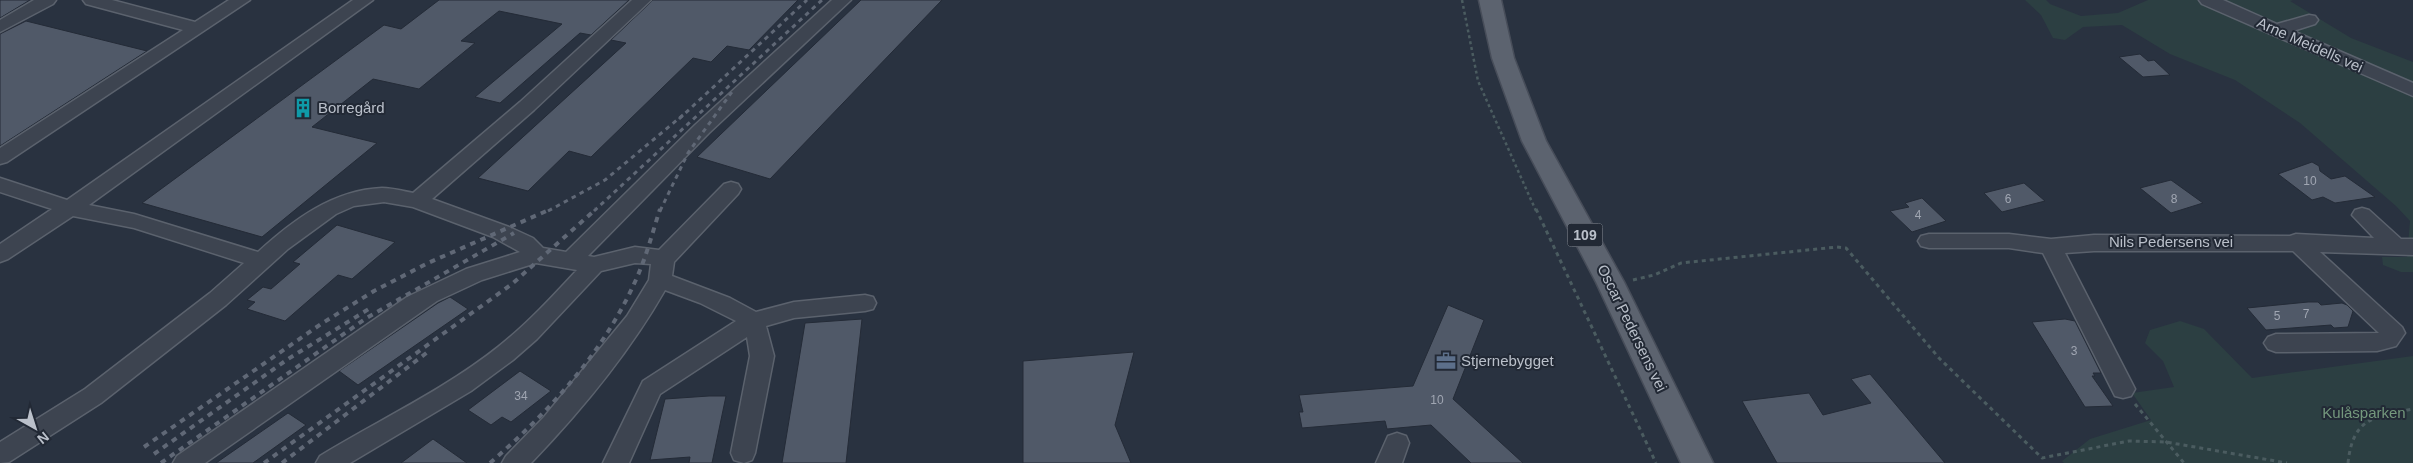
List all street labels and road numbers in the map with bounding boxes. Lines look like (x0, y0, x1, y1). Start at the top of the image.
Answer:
street label: Arne Meidells vei (2255, 14, 2366, 76)
road number: 109 (1568, 224, 1602, 246)
street label: Nils Pedersens vei (2109, 233, 2233, 250)
street label: Oscar Pedersens vei (1594, 261, 1671, 394)

